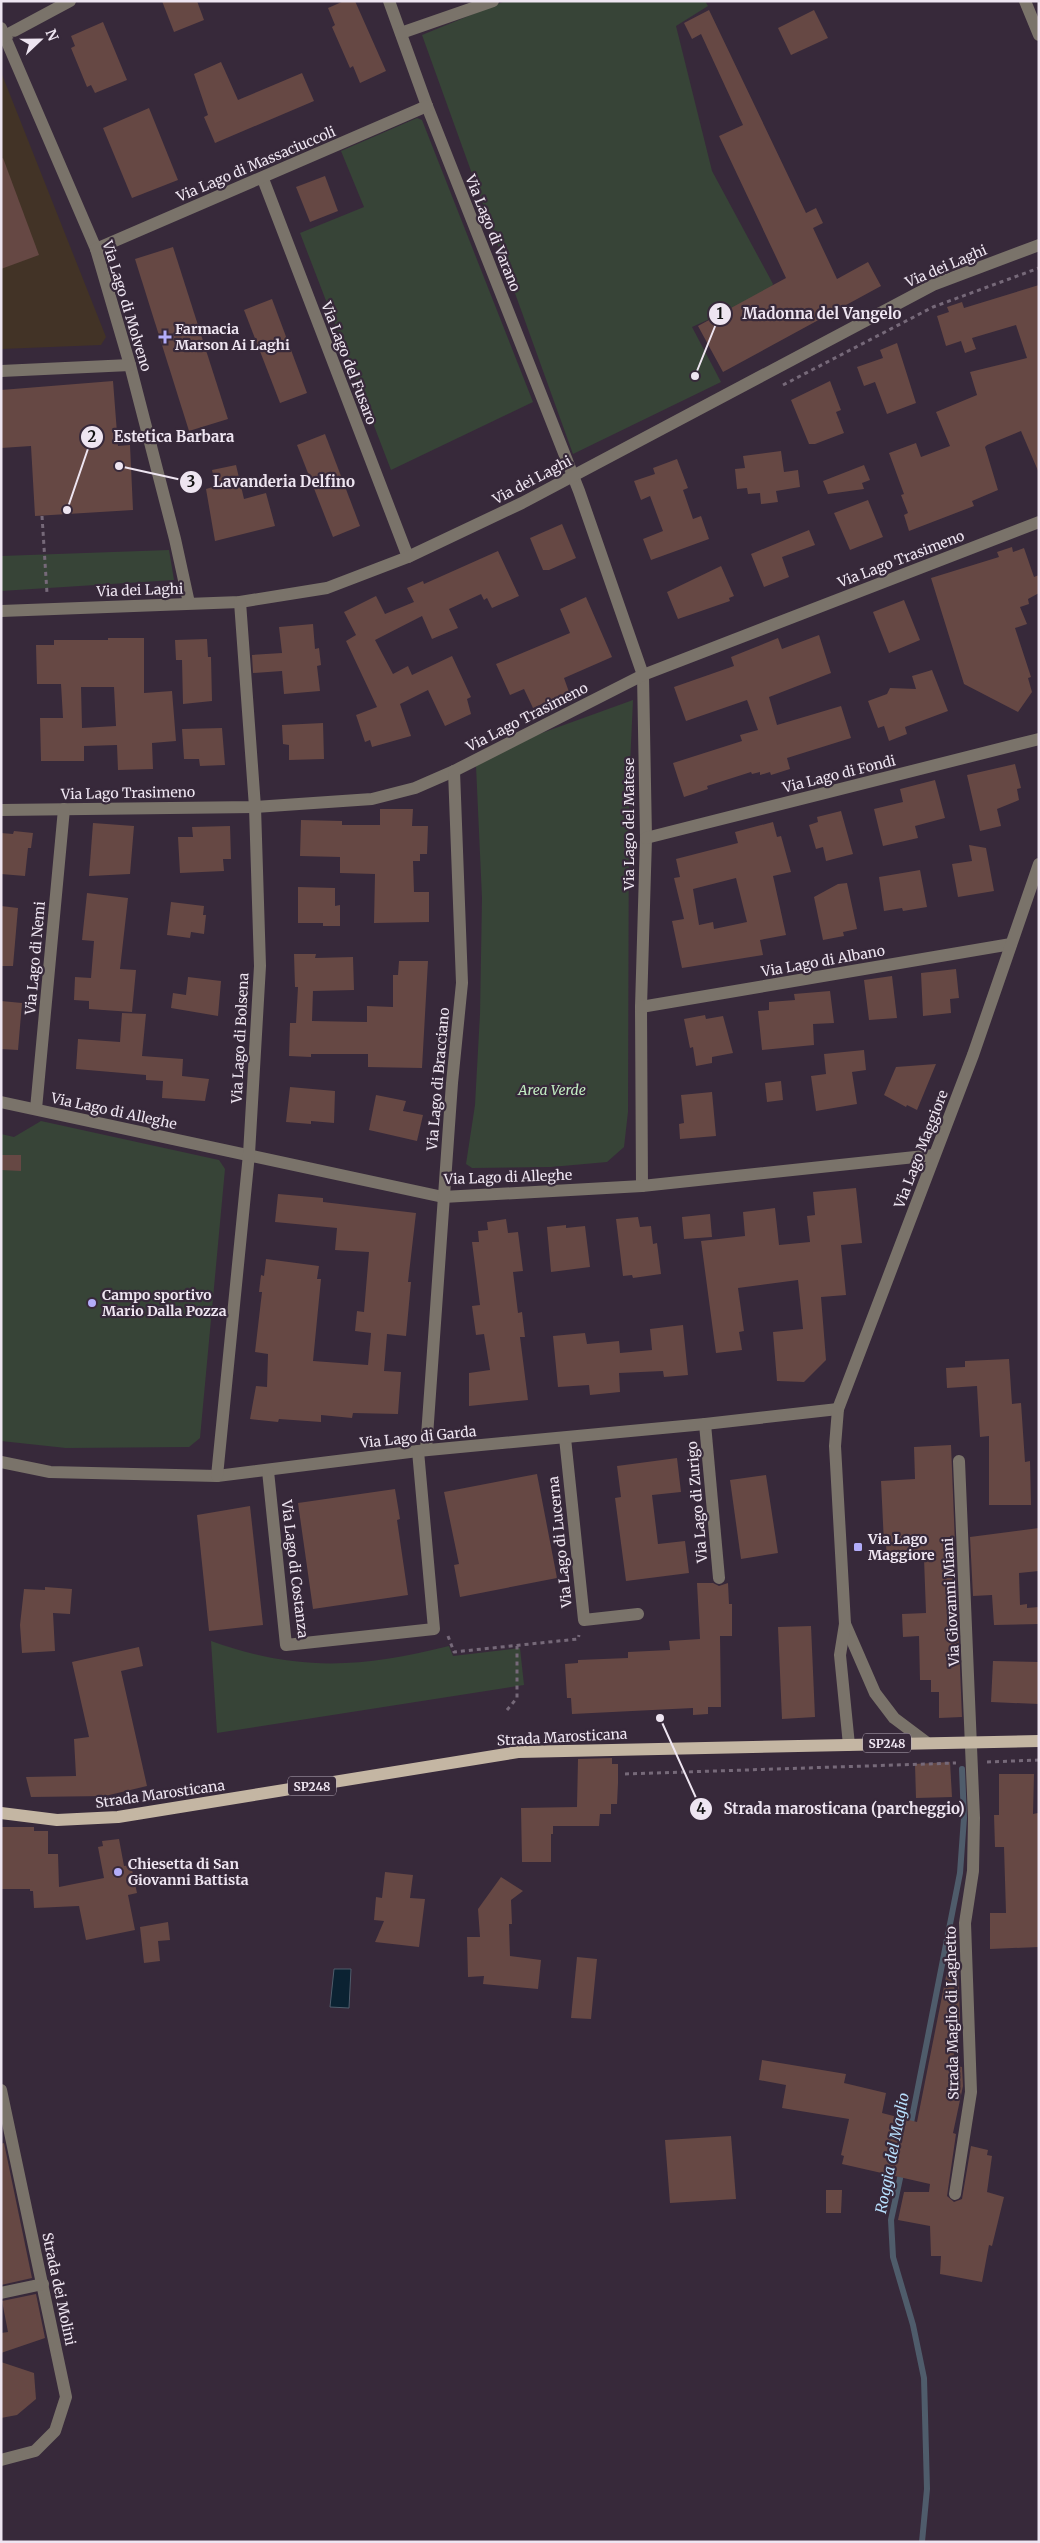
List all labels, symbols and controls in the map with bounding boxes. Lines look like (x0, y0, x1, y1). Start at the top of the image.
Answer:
north arrow (15, 15, 65, 65)
text: N (42, 27, 62, 44)
street label: Via Lago di Massaciuccoli (173, 122, 339, 206)
street label: Via Lago di Varano (461, 171, 525, 294)
street label: Via Lago di Molveno (98, 237, 155, 374)
street label: Via dei Laghi (902, 241, 990, 292)
street label: Via Lago del Fusaro (317, 298, 381, 427)
callout: Madonna del Vangelo (707, 299, 911, 329)
text: 1 (717, 304, 724, 323)
text: Madonna del Vangelo (743, 304, 901, 323)
place label: Farmacia Marson Ai Laghi (175, 320, 290, 354)
marker: Farmacia Marson Ai Laghi (159, 331, 171, 343)
callout: Estetica Barbara (79, 422, 245, 452)
text: 2 (88, 427, 97, 446)
text: Estetica Barbara (114, 427, 235, 446)
street label: Via dei Laghi (489, 451, 575, 509)
callout: Lavanderia Delfino (178, 467, 365, 497)
text: 3 (187, 472, 195, 491)
text: Lavanderia Delfino (213, 472, 355, 491)
street label: Via Lago Trasimeno (834, 527, 967, 592)
street label: Via dei Laghi (95, 579, 184, 601)
street label: Via Lago Trasimeno (462, 679, 591, 756)
street label: Via Lago di Fondi (780, 751, 898, 797)
street label: Via Lago del Matese (620, 758, 638, 891)
street label: Via Lago Trasimeno (60, 783, 195, 803)
street label: Via Lago di Nemi (21, 900, 49, 1016)
street label: Via Lago di Albano (759, 941, 886, 981)
street label: Via Lago di Bolsena (228, 972, 252, 1105)
street label: Via Lago di Bracciano (423, 1007, 453, 1152)
park label: Area Verde (517, 1081, 586, 1099)
street label: Via Lago Maggiore (890, 1087, 952, 1212)
street label: Via Lago di Alleghe (48, 1089, 179, 1133)
street label: Via Lago di Alleghe (443, 1166, 572, 1188)
place label: Campo sportivo Mario Dalla Pozza (102, 1286, 227, 1320)
marker: Campo sportivo Mario Dalla Pozza (86, 1297, 98, 1309)
street label: Via Lago di Garda (358, 1422, 478, 1452)
street label: Via Lago di Zurigo (683, 1440, 711, 1565)
street label: Via Lago di Lucerna (544, 1475, 576, 1610)
street label: Via Lago di Costanza (277, 1498, 312, 1640)
place label: Via Lago Maggiore (867, 1530, 935, 1564)
street label: Via Giovanni Miani (939, 1537, 963, 1668)
marker: Via Lago Maggiore (852, 1541, 864, 1553)
street label: Strada Marosticana (496, 1725, 628, 1749)
road number: SP248 (863, 1734, 911, 1752)
street label: Strada Marosticana (94, 1776, 226, 1812)
road number: SP248 (288, 1776, 336, 1795)
callout: Strada marosticana (parcheggio) (688, 1794, 975, 1824)
text: 4 (696, 1799, 706, 1818)
text: Strada marosticana (parcheggio) (723, 1799, 965, 1818)
place label: Chiesetta di San Giovanni Battista (128, 1855, 249, 1889)
marker: Chiesetta di San Giovanni Battista (112, 1866, 124, 1878)
street label: Strada Maglio di Laghetto (941, 1926, 963, 2100)
water label: Roggia del Maglio (871, 2091, 913, 2215)
street label: Strada dei Molini (38, 2231, 80, 2348)

